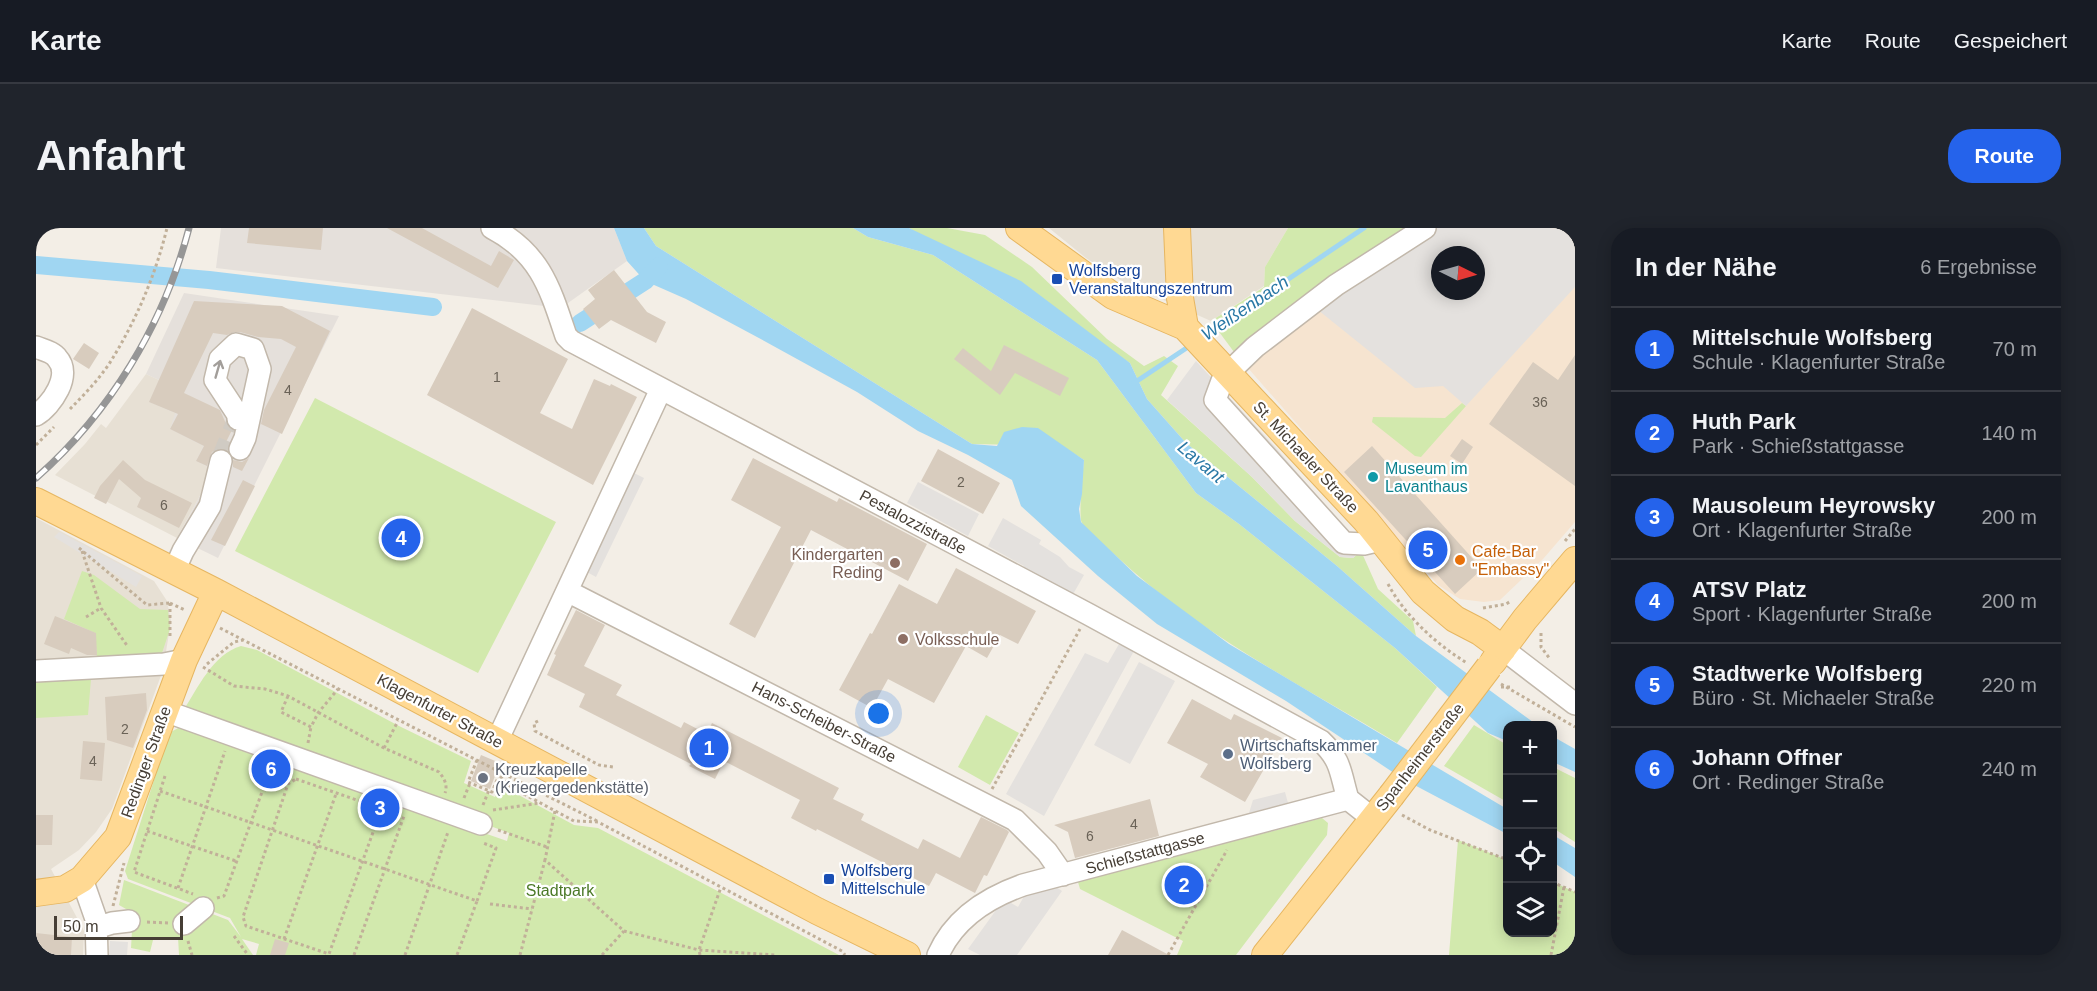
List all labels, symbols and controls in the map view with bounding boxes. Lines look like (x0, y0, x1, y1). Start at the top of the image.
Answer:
text: Karte (30, 25, 102, 56)
text: Karte (1782, 29, 1832, 52)
text: Route (1865, 29, 1921, 52)
text: Gespeichert (1954, 29, 2067, 52)
button: Route (1948, 129, 2061, 183)
text: Anfahrt (36, 132, 185, 179)
north arrow (1431, 246, 1485, 300)
text: In der Nähe (1635, 252, 1777, 282)
text: 6 Ergebnisse (1920, 256, 2037, 278)
place label: Wolfsberg Veranstaltungszentrum (1069, 262, 1233, 297)
marker: Wolfsberg Veranstaltungszentrum (1050, 272, 1064, 286)
water label: Weißenbach (1198, 272, 1292, 344)
text: Mittelschule Wolfsberg (1692, 325, 1932, 350)
text: 1 (1649, 338, 1660, 360)
text: 70 m (1993, 338, 2037, 360)
text: Schule · Klagenfurter Straße (1692, 351, 1945, 373)
one-way arrow (213, 360, 224, 379)
house number: 1 (493, 369, 501, 385)
house number: 4 (284, 382, 292, 398)
house number: 36 (1532, 394, 1548, 410)
street label: St. Michaeler Straße (1250, 398, 1362, 516)
text: Huth Park (1692, 409, 1796, 434)
text: 2 (1649, 422, 1660, 444)
text: 140 m (1981, 422, 2037, 444)
text: Park · Schießstattgasse (1692, 435, 1904, 457)
water label: Lavant (1174, 437, 1229, 488)
place label: Museum im Lavanthaus (1385, 460, 1468, 495)
marker: Museum im Lavanthaus (1366, 470, 1380, 484)
house number: 2 (957, 474, 965, 490)
street label: Pestalozzistraße (857, 487, 969, 557)
text: Mausoleum Heyrowsky (1692, 493, 1935, 518)
house number: 6 (160, 497, 168, 513)
text: 3 (1649, 506, 1660, 528)
text: 200 m (1981, 506, 2037, 528)
pin: 4 (382, 516, 421, 560)
text: Ort · Klagenfurter Straße (1692, 519, 1912, 541)
pin: 5 (1408, 528, 1448, 572)
place label: Cafe-Bar "Embassy" (1472, 543, 1549, 578)
place label: Kindergarten Reding (791, 546, 883, 581)
marker: Cafe-Bar "Embassy" (1453, 553, 1467, 567)
marker: Kindergarten Reding (888, 556, 902, 570)
text: ATSV Platz (1692, 577, 1807, 602)
text: 4 (1649, 590, 1660, 612)
text: 200 m (1981, 590, 2037, 612)
text: Sport · Klagenfurter Straße (1692, 603, 1932, 625)
place label: Volksschule (915, 631, 1000, 648)
marker: Volksschule (896, 632, 910, 646)
text: Stadtwerke Wolfsberg (1692, 661, 1923, 686)
street label: Klagenfurter Straße (374, 671, 506, 751)
text: 5 (1649, 674, 1660, 696)
text: 220 m (1981, 674, 2037, 696)
street label: Hans-Scheiber-Straße (749, 678, 899, 766)
text: Büro · St. Michaeler Straße (1692, 687, 1934, 709)
your location (864, 699, 893, 728)
street label: Spanheimerstraße (1373, 700, 1467, 814)
street label: Redinger Straße (118, 704, 174, 820)
house number: 2 (121, 721, 129, 737)
map controls (1503, 721, 1557, 937)
button: + (1503, 721, 1557, 775)
pin: 1 (690, 726, 728, 770)
place label: Wirtschaftskammer Wolfsberg (1240, 737, 1378, 772)
text: Johann Offner (1692, 745, 1842, 770)
pin: 6 (252, 746, 290, 792)
marker: Wirtschaftskammer Wolfsberg (1221, 747, 1235, 761)
house number: 4 (89, 753, 97, 769)
text: 6 (1649, 758, 1660, 780)
text: 240 m (1981, 758, 2037, 780)
place label: Kreuzkapelle (Kriegergedenkstätte) (495, 761, 649, 796)
marker: Kreuzkapelle (Kriegergedenkstätte) (476, 771, 490, 785)
text: Ort · Redinger Straße (1692, 771, 1884, 793)
button: − (1503, 775, 1557, 829)
pin: 3 (360, 786, 400, 830)
house number: 4 (1130, 816, 1138, 832)
house number: 6 (1086, 828, 1094, 844)
street label: Schießstattgasse (1084, 829, 1207, 877)
button: locate (1503, 829, 1557, 883)
place label: Wolfsberg Mittelschule (841, 862, 926, 897)
pin: 2 (1164, 862, 1204, 908)
marker: Wolfsberg Mittelschule (822, 872, 836, 886)
park label: Stadtpark (526, 882, 595, 899)
button: layers (1503, 883, 1557, 937)
scale bar (54, 913, 183, 940)
text: 50 m (63, 918, 99, 935)

